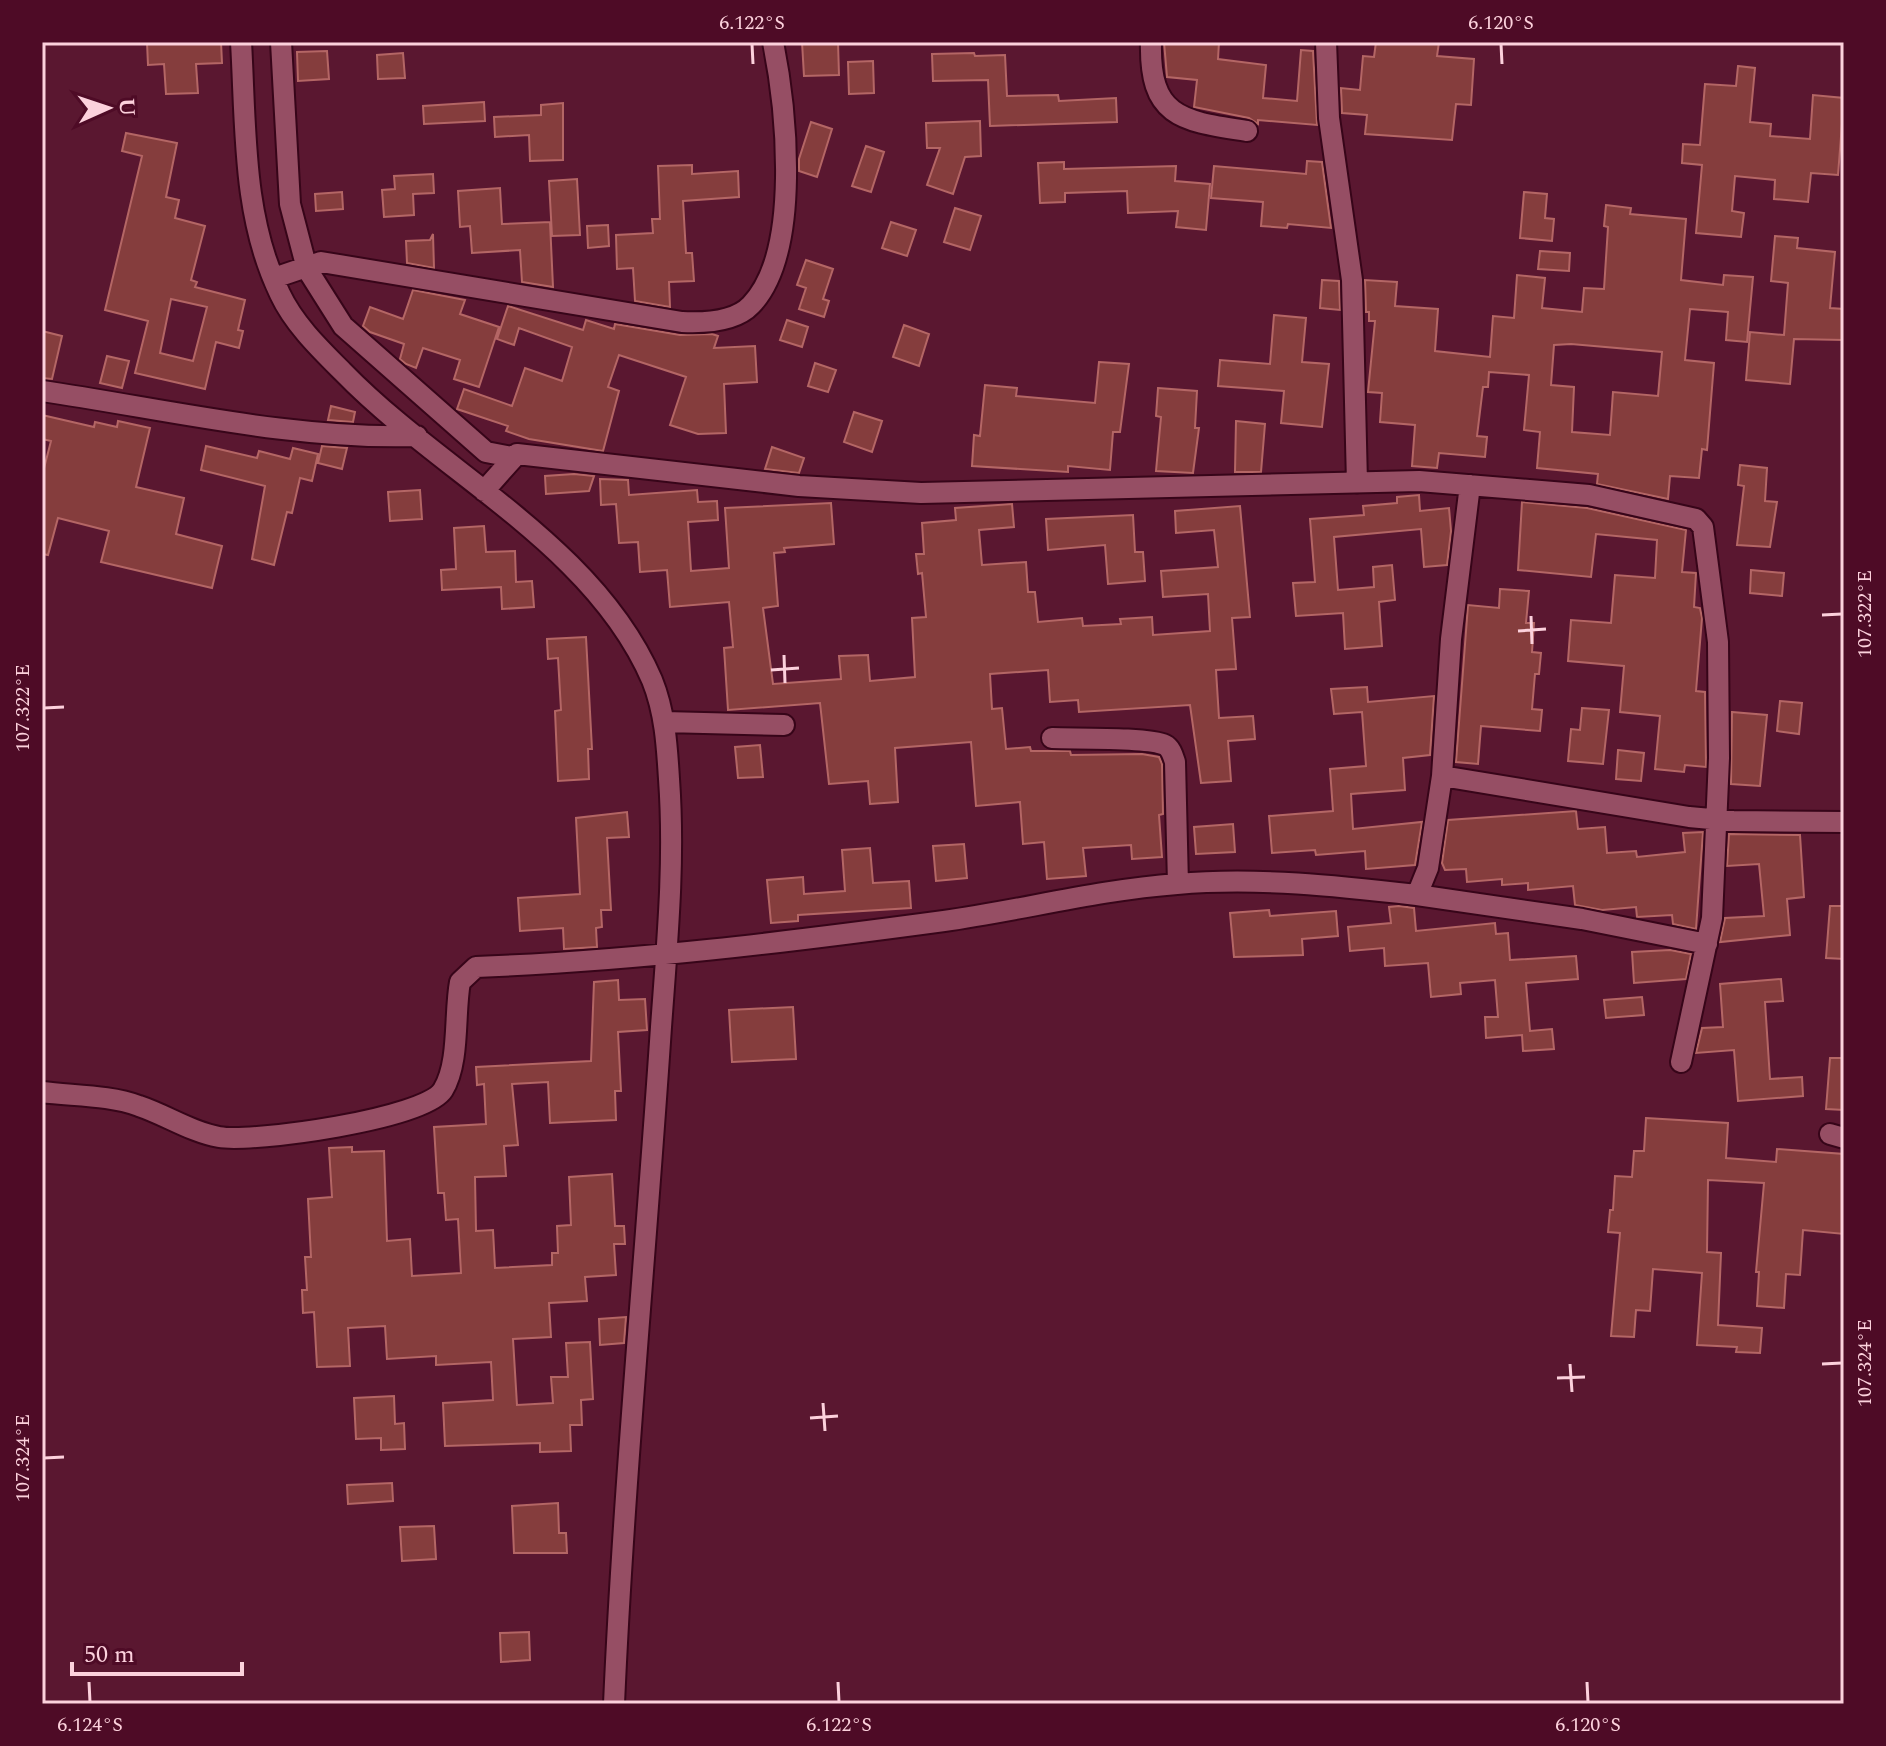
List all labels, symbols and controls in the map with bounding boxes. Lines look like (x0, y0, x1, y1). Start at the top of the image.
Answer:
text: 6.122°S (719, 8, 785, 38)
text: 6.120°S (1468, 8, 1534, 38)
north arrow (68, 68, 148, 148)
text: U (110, 97, 143, 117)
text: 107.322°E (1850, 570, 1880, 658)
text: 107.322°E (8, 664, 38, 752)
text: 107.324°E (1850, 1319, 1880, 1407)
text: 107.324°E (8, 1414, 38, 1502)
scale bar (72, 1626, 242, 1676)
text: 50 m (84, 1637, 135, 1673)
text: 6.124°S (57, 1710, 123, 1740)
text: 6.122°S (806, 1710, 872, 1740)
text: 6.120°S (1555, 1710, 1621, 1740)

